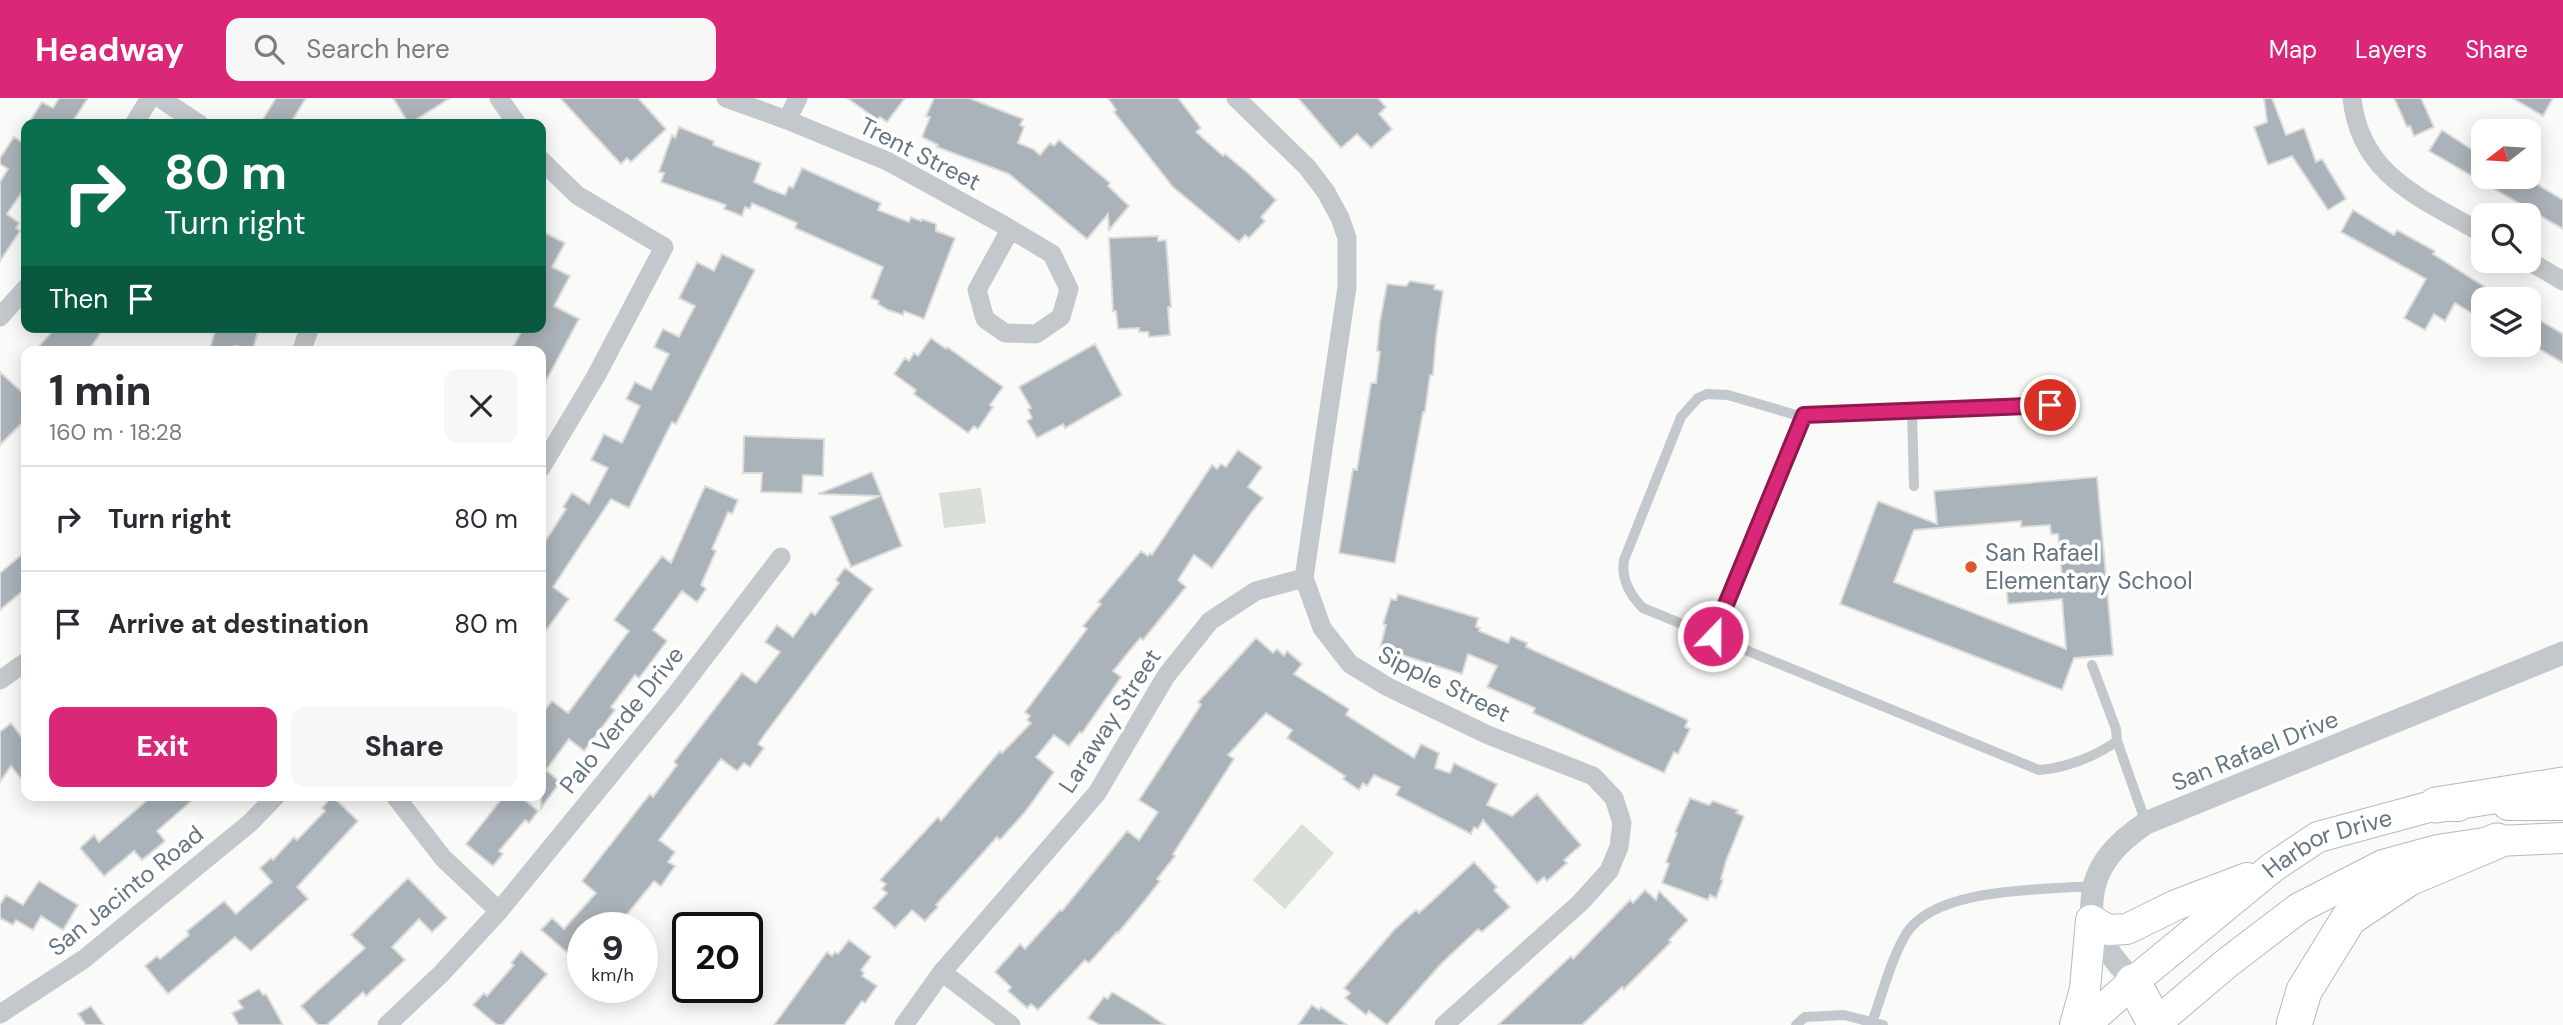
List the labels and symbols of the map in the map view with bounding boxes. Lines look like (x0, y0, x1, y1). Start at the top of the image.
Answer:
street label: Trent Street (854, 110, 986, 197)
north arrow (2471, 119, 2541, 189)
pin (2020, 375, 2080, 435)
place label: San Rafael Elementary School (1985, 537, 2193, 596)
marker: San Rafael Elementary School (1963, 559, 1979, 575)
position arrow (1676, 599, 1750, 673)
street label: Sipple Street (1373, 638, 1515, 729)
street label: Palo Verde Drive (553, 640, 691, 800)
street label: Laraway Street (1051, 643, 1168, 799)
street label: San Rafael Drive (2167, 703, 2343, 798)
street label: Harbor Drive (2256, 802, 2395, 885)
street label: San Jacinto Road (42, 818, 210, 963)
speed limit sign: 20 (672, 912, 763, 1003)

